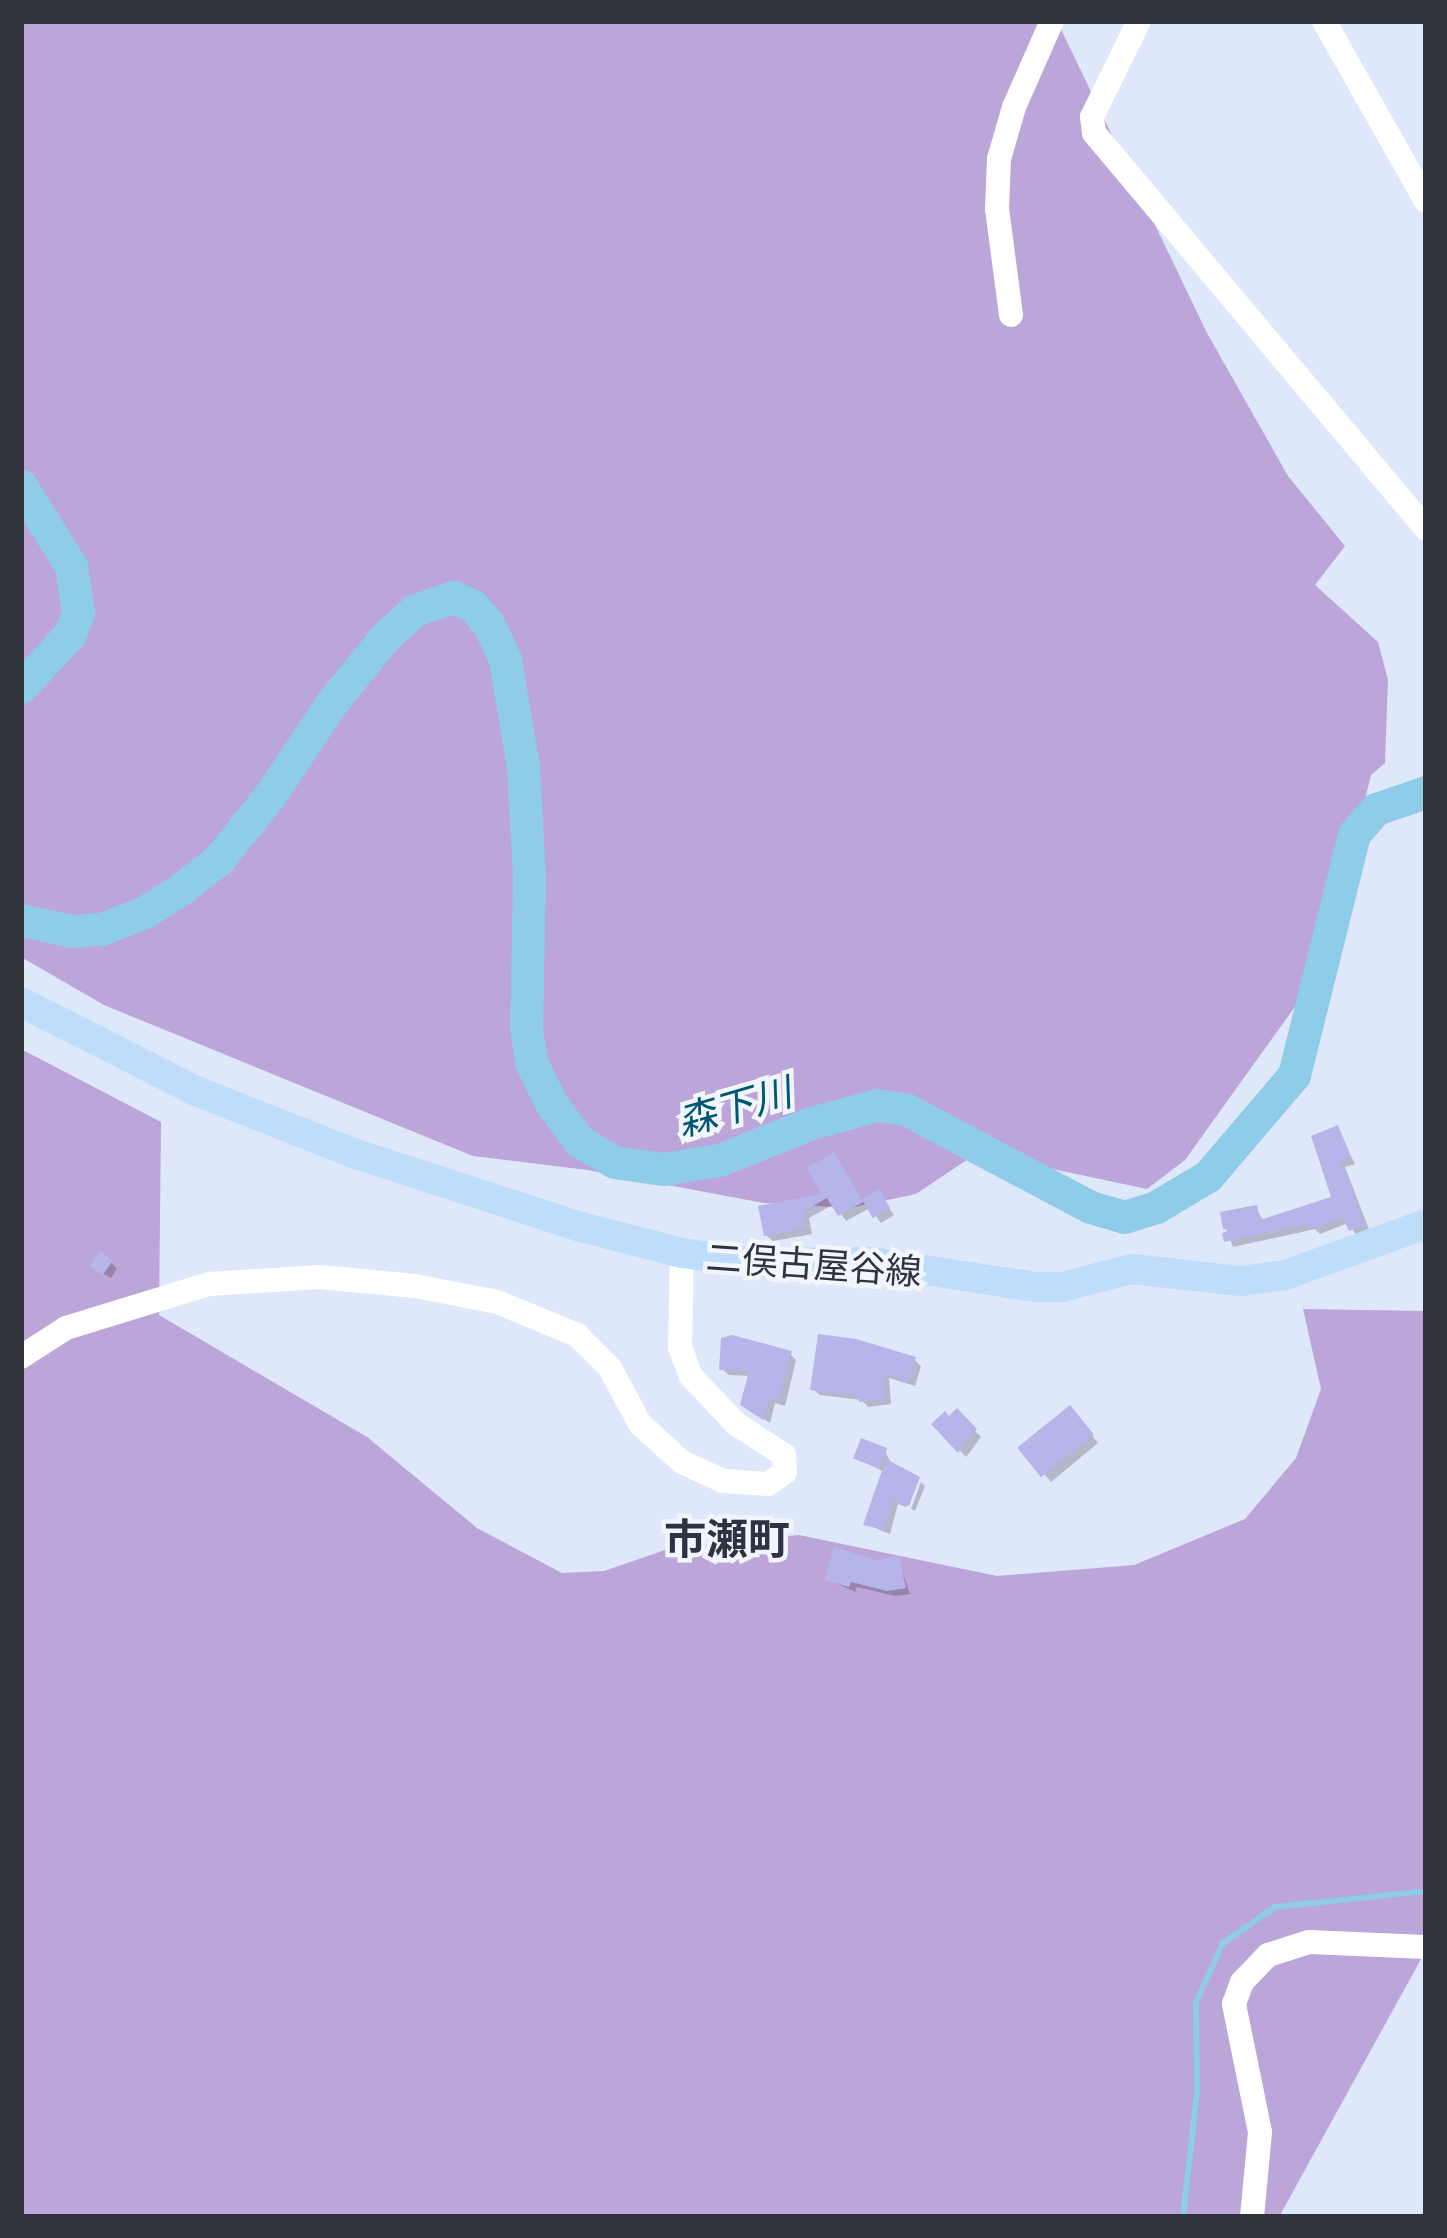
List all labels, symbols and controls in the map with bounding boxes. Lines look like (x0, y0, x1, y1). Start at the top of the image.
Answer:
water label: 森下川 (671, 1067, 797, 1145)
street label: 二俣古屋谷線 (705, 1234, 923, 1292)
district label: 市瀬町 (664, 1512, 790, 1562)

